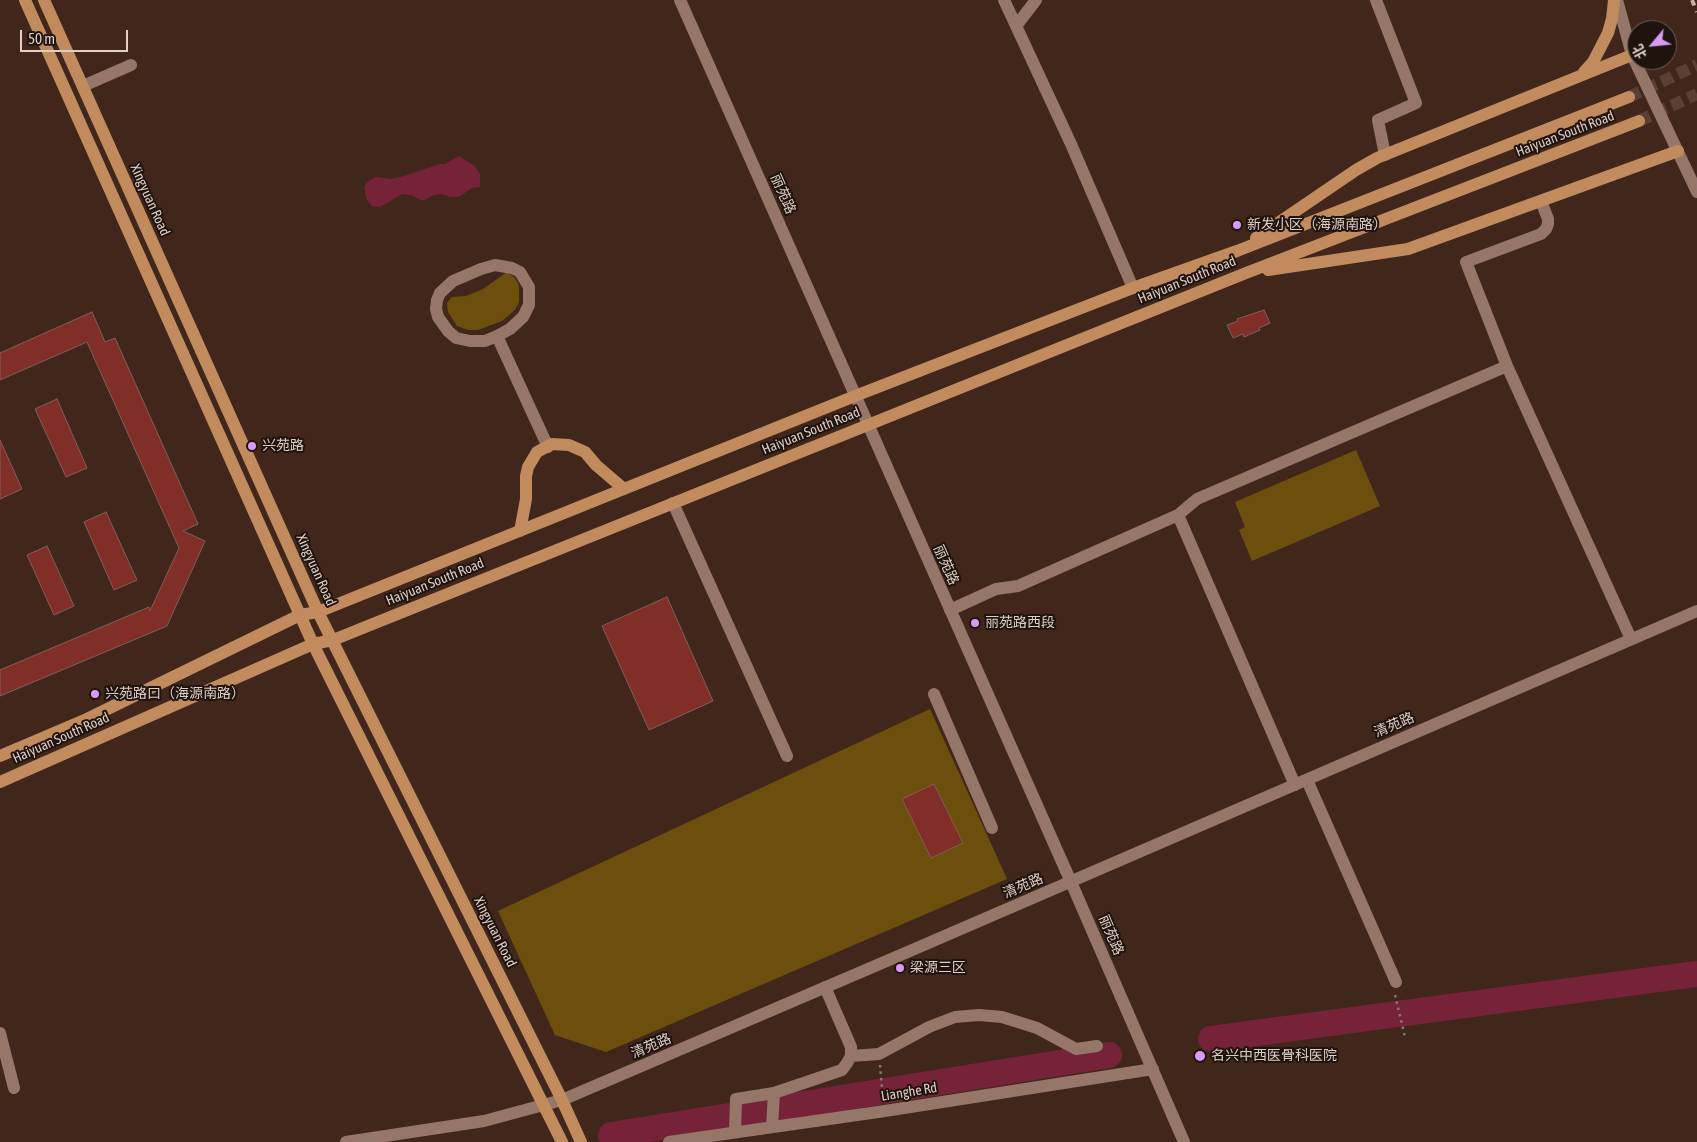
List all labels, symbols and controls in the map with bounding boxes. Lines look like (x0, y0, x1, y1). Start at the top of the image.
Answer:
scale bar (22, 20, 130, 52)
north arrow (1627, 20, 1677, 70)
text: 50 m (28, 30, 55, 47)
text: 北 (1629, 42, 1650, 62)
street label: Haiyuan South Road (1513, 107, 1617, 161)
street label: Xingyuan Road (127, 162, 173, 238)
street label: 丽苑路 (767, 171, 799, 217)
place label: 新发小区（海源南路） (1247, 217, 1387, 233)
marker: 新发小区（海源南路） (1231, 219, 1243, 231)
street label: Haiyuan South Road (1136, 253, 1238, 307)
street label: Haiyuan South Road (760, 404, 862, 458)
place label: 兴苑路 (262, 438, 304, 454)
marker: 兴苑路 (246, 440, 258, 452)
street label: Xingyuan Road (293, 532, 339, 608)
street label: 丽苑路 (930, 542, 962, 588)
street label: Haiyuan South Road (384, 555, 486, 609)
place label: 丽苑路西段 (985, 615, 1055, 631)
marker: 丽苑路西段 (969, 617, 981, 629)
place label: 兴苑路口（海源南路） (105, 686, 245, 702)
marker: 兴苑路口（海源南路） (89, 688, 101, 700)
street label: Haiyuan South Road (10, 709, 112, 767)
street label: 清苑路 (1371, 709, 1417, 741)
street label: 清苑路 (1000, 870, 1046, 902)
street label: Xingyuan Road (470, 894, 520, 970)
street label: 丽苑路 (1095, 912, 1127, 958)
place label: 梁源三区 (910, 960, 966, 976)
marker: 梁源三区 (894, 962, 906, 974)
street label: 清苑路 (628, 1030, 674, 1062)
place label: 名兴中西医骨科医院 (1211, 1048, 1337, 1064)
marker: 名兴中西医骨科医院 (1193, 1049, 1207, 1063)
street label: Lianghe Rd (880, 1079, 938, 1105)

